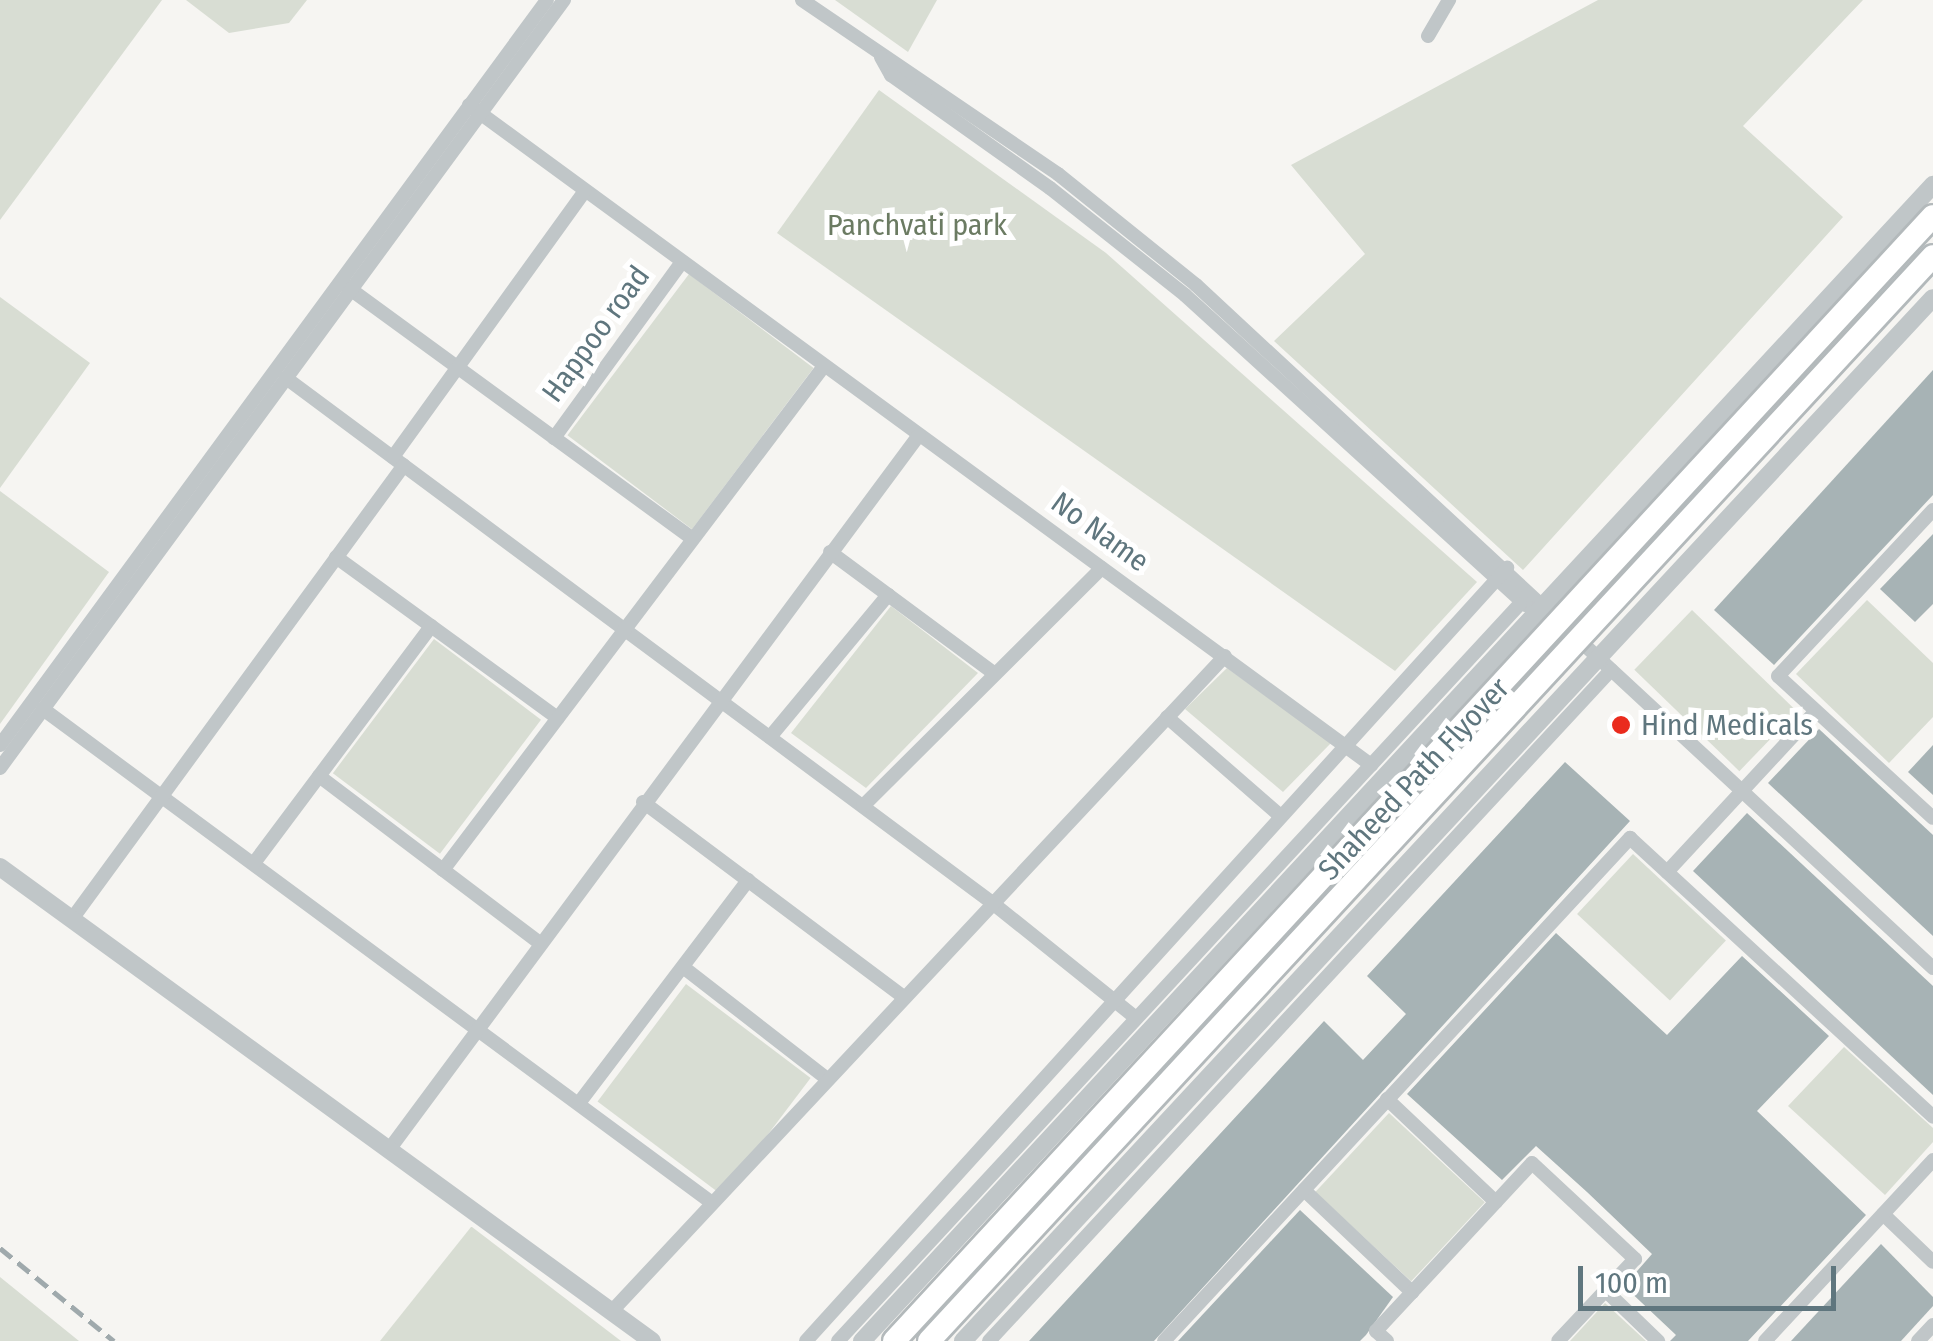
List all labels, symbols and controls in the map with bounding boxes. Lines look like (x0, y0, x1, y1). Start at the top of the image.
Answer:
park label: Panchvati park (827, 207, 1007, 243)
street label: Happoo road (535, 259, 657, 409)
street label: No Name (1044, 485, 1156, 579)
street label: Shaheed Path Flyover (1311, 670, 1517, 888)
place label: Hind Medicals (1641, 707, 1813, 743)
marker: Hind Medicals (1610, 714, 1632, 736)
scale bar (1583, 1246, 1840, 1308)
text: 100 m (1595, 1265, 1668, 1301)

